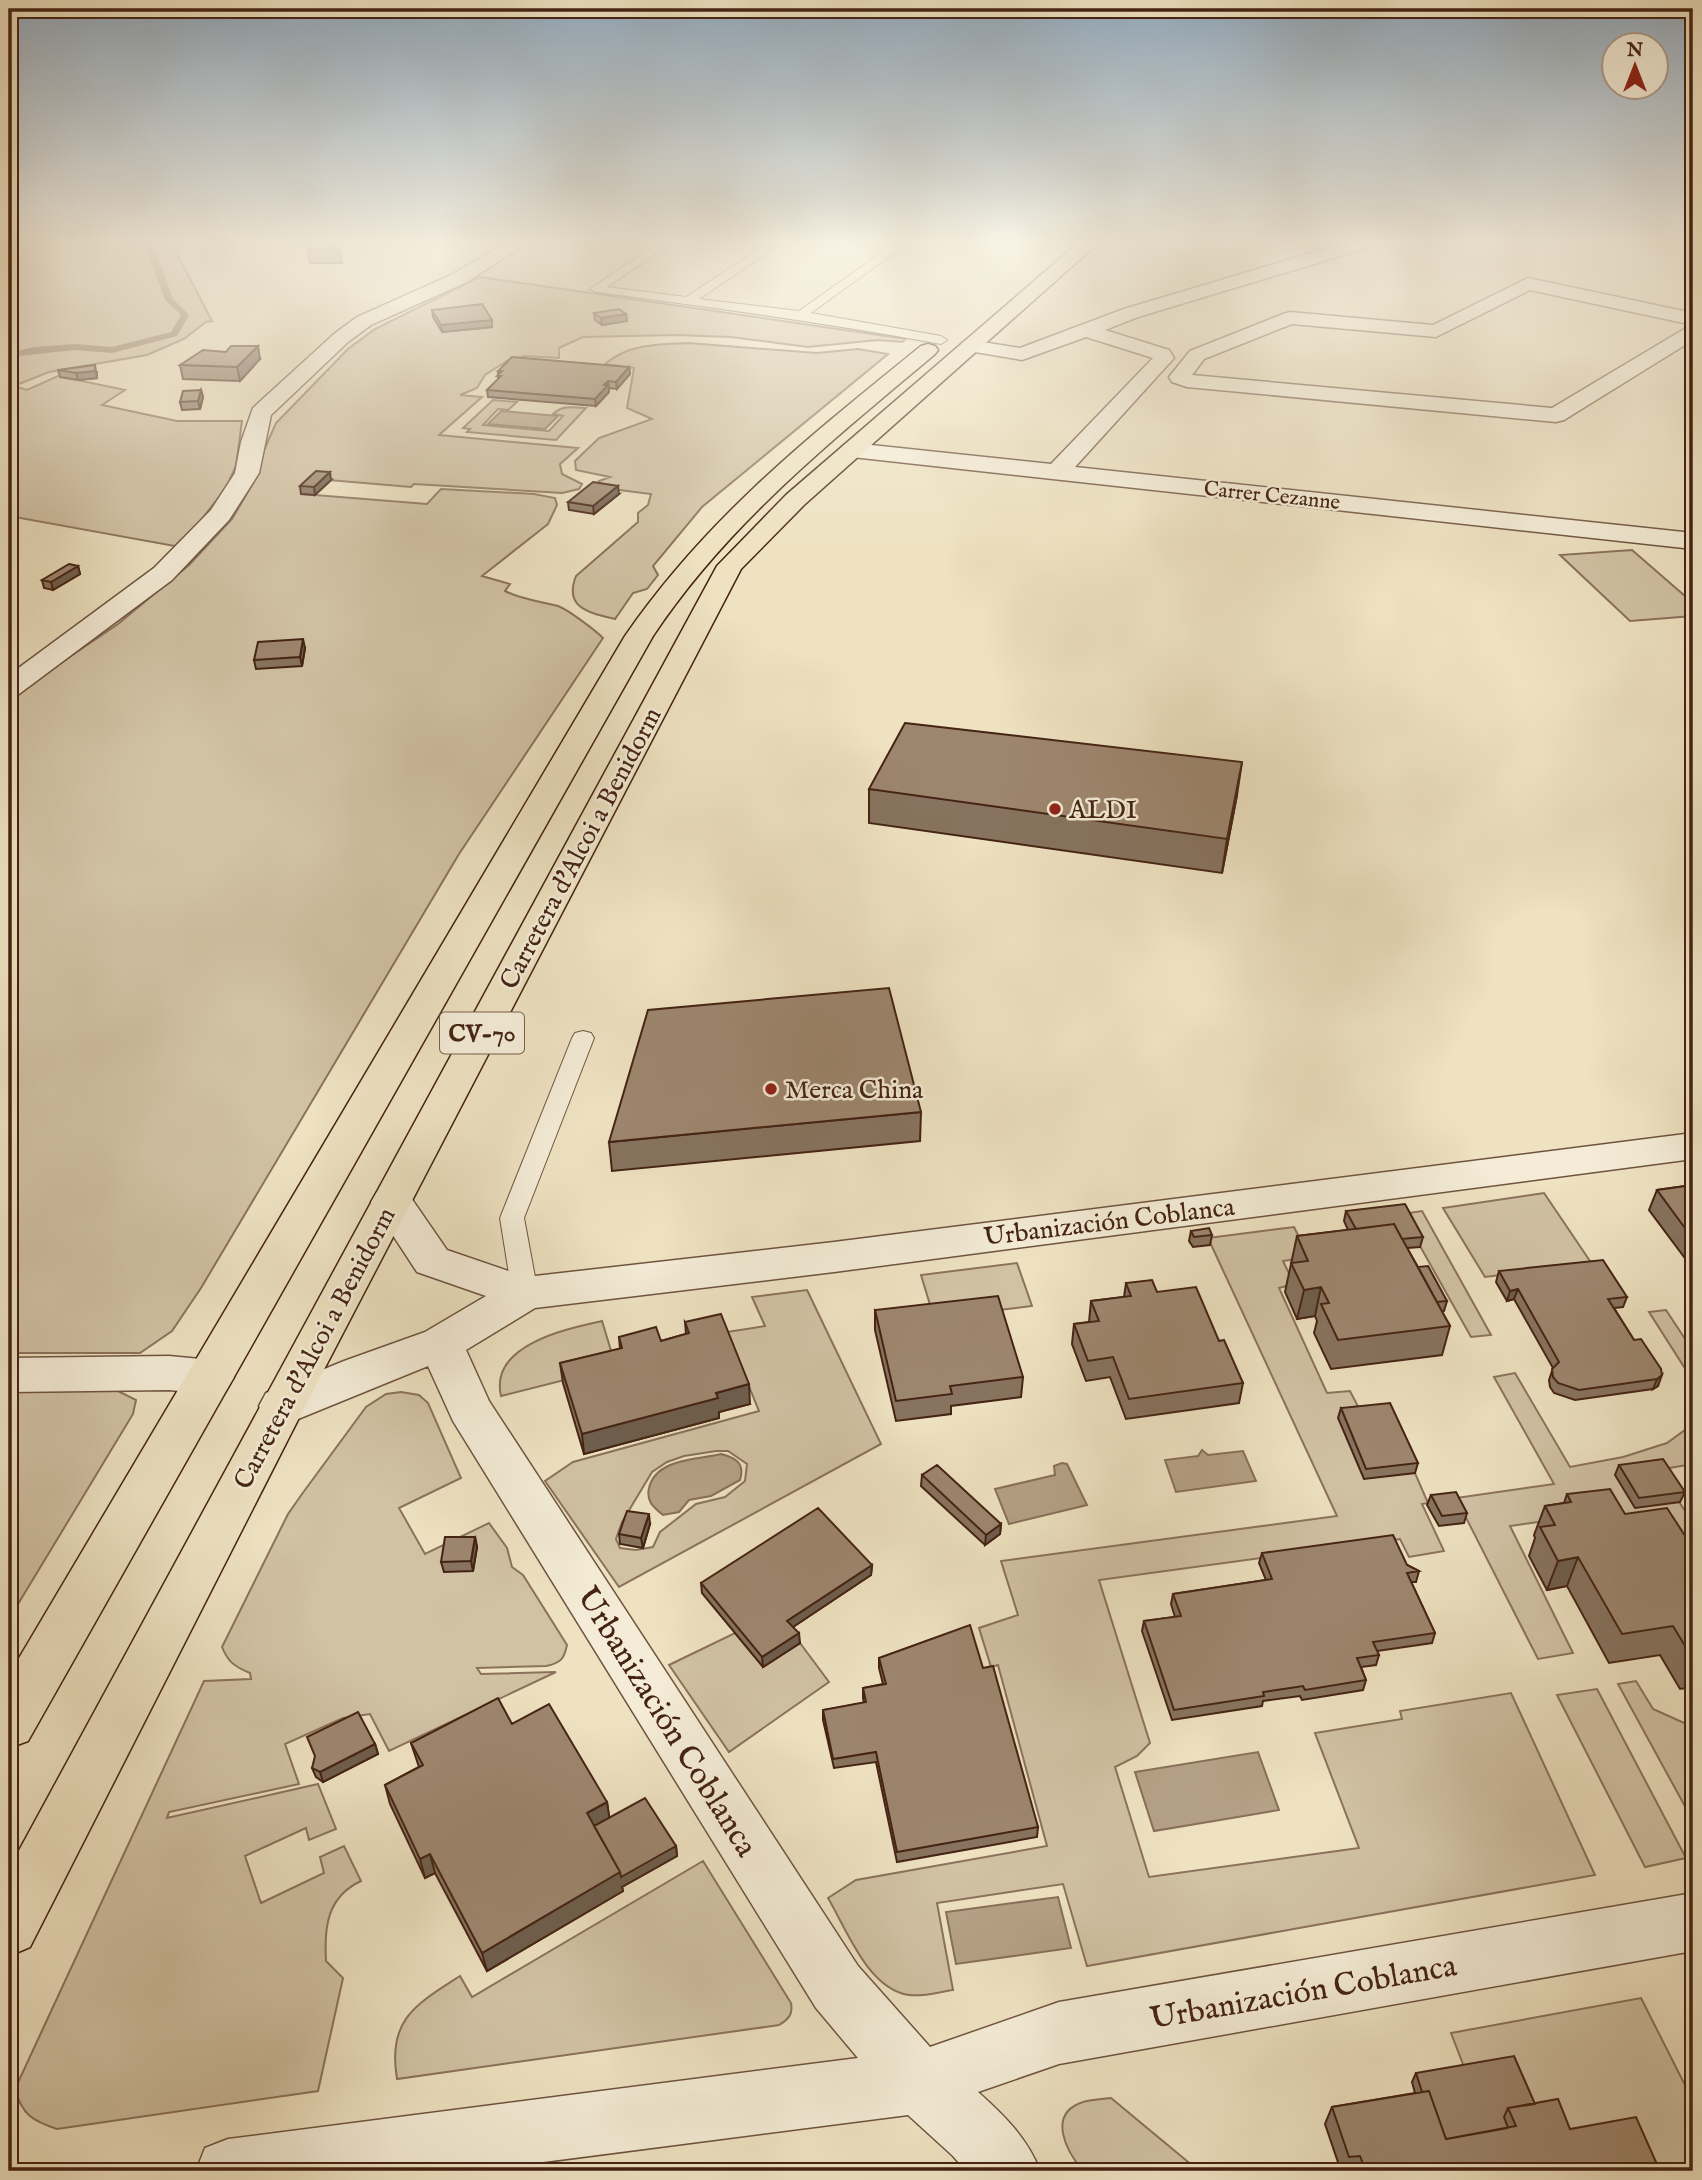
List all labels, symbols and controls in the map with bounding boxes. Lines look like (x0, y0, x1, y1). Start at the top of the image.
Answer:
north arrow (1600, 32, 1670, 102)
text: N (1626, 39, 1644, 63)
street label: Carrer Cezanne (1202, 476, 1342, 517)
street label: Carretera d'Alcoi a Benidorm (493, 702, 670, 995)
place label: ALDI (1068, 794, 1137, 827)
marker: ALDI (1047, 801, 1063, 817)
road number: CV-70 (440, 1013, 524, 1054)
place label: Merca China (785, 1074, 924, 1107)
marker: Merca China (763, 1081, 779, 1097)
street label: Urbanización Coblanca (982, 1191, 1237, 1254)
street label: Carretera d'Alcoi a Benidorm (227, 1202, 404, 1495)
street label: Urbanización Coblanca (566, 1580, 766, 1865)
street label: Urbanización Coblanca (1147, 1946, 1460, 2041)

